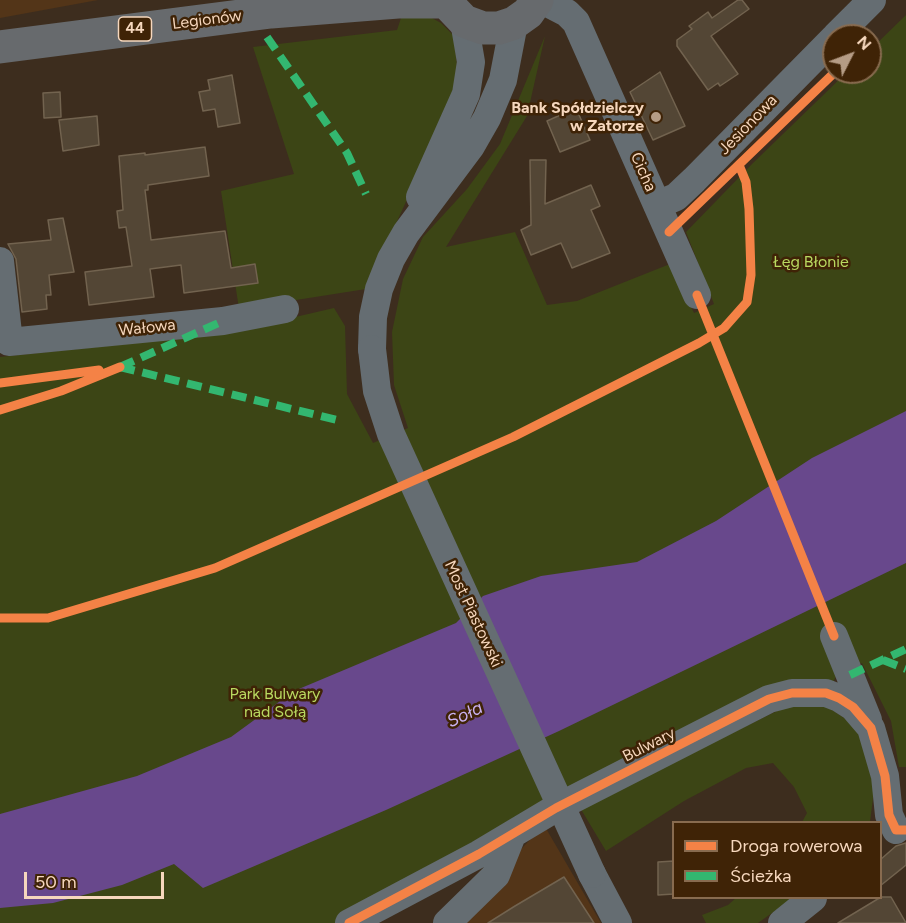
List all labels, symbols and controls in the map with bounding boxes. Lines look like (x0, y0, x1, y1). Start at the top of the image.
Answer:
street label: Legionów (171, 6, 243, 34)
road number: 44 (118, 17, 152, 41)
north arrow (822, 24, 882, 84)
text: N (853, 32, 875, 54)
street label: Jesionowa (715, 91, 781, 159)
place label: Bank Spółdzielczy w Zatorze (511, 98, 644, 136)
marker: Bank Spółdzielczy w Zatorze (649, 110, 663, 124)
street label: Cicha (626, 149, 660, 195)
park label: Łęg Błonie (773, 252, 849, 272)
street label: Wałowa (118, 315, 176, 341)
street label: Most Piastowski (440, 558, 506, 670)
park label: Park Bulwary nad Sołą (230, 684, 320, 722)
water label: Soła (444, 697, 486, 733)
street label: Bulwary (619, 724, 679, 766)
legend (672, 821, 882, 899)
text: Droga rowerowa (730, 835, 862, 857)
scale bar (27, 860, 166, 898)
text: Ścieżka (730, 865, 791, 887)
text: 50 m (35, 871, 77, 893)

